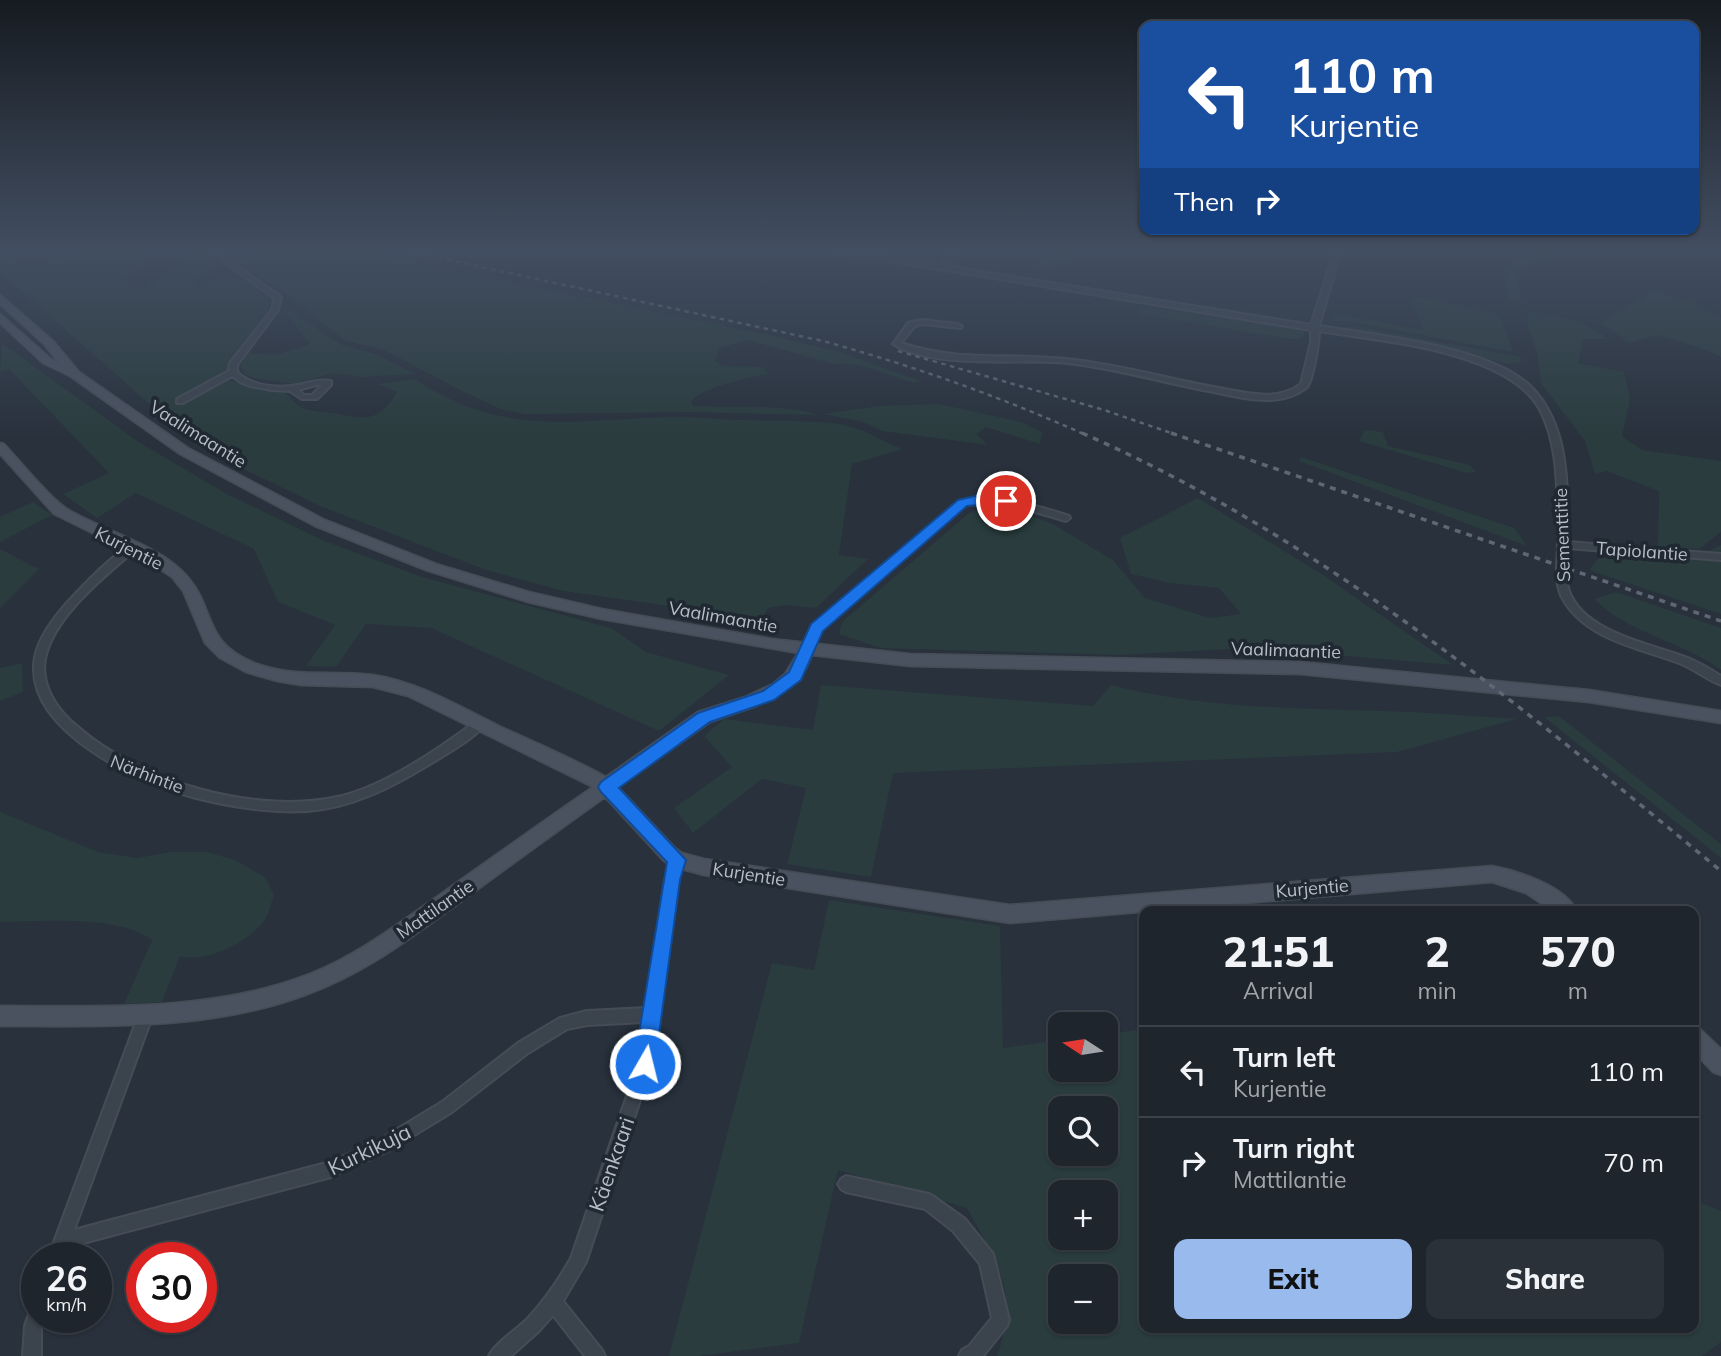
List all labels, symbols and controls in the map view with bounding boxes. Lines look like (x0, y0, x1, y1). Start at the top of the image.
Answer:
text: 110 m (1289, 44, 1435, 105)
icon: left (1174, 49, 1265, 140)
text: Kurjentie (1289, 105, 1419, 145)
icon: right (1248, 182, 1286, 220)
text: Then (1174, 185, 1234, 218)
street label: Vaalimaantie (145, 395, 251, 473)
pin (976, 471, 1036, 531)
icon: arrive (987, 482, 1025, 520)
street label: Sementtitie (1549, 488, 1575, 582)
street label: Kurjentie (91, 521, 167, 575)
street label: Tapiolantie (1595, 536, 1689, 566)
street label: Vaalimaantie (667, 596, 779, 638)
street label: Vaalimaantie (1231, 637, 1341, 663)
street label: Närhintie (107, 750, 187, 798)
street label: Kurjentie (711, 857, 787, 891)
street label: Kurjentie (1275, 873, 1349, 903)
street label: Mattilantie (392, 874, 478, 944)
text: 21:51 (1222, 925, 1334, 978)
text: 2 (1424, 925, 1450, 978)
text: 570 (1540, 925, 1616, 978)
text: Arrival (1243, 976, 1313, 1005)
text: min (1417, 976, 1457, 1005)
text: m (1568, 976, 1588, 1005)
north arrow (1048, 1012, 1118, 1082)
map controls (1048, 1012, 1118, 1334)
position arrow (608, 1027, 682, 1101)
text: Turn left (1233, 1041, 1335, 1074)
icon: left (1174, 1053, 1212, 1091)
text: 110 m (1588, 1055, 1664, 1088)
text: Kurjentie (1233, 1074, 1326, 1103)
button: search (1048, 1096, 1118, 1166)
street label: Käenkaari (583, 1113, 639, 1215)
street label: Kurkikuja (323, 1118, 415, 1180)
text: Turn right (1233, 1132, 1354, 1165)
icon: right (1174, 1144, 1212, 1182)
text: 70 m (1603, 1146, 1664, 1179)
text: Mattilantie (1233, 1165, 1347, 1194)
button: + (1048, 1180, 1118, 1250)
button: Exit (1174, 1239, 1412, 1319)
button: Share (1426, 1239, 1664, 1319)
speed limit sign: 30 (126, 1242, 217, 1333)
text: 26 (45, 1256, 88, 1300)
button: − (1048, 1264, 1118, 1334)
text: km/h (46, 1293, 87, 1316)

